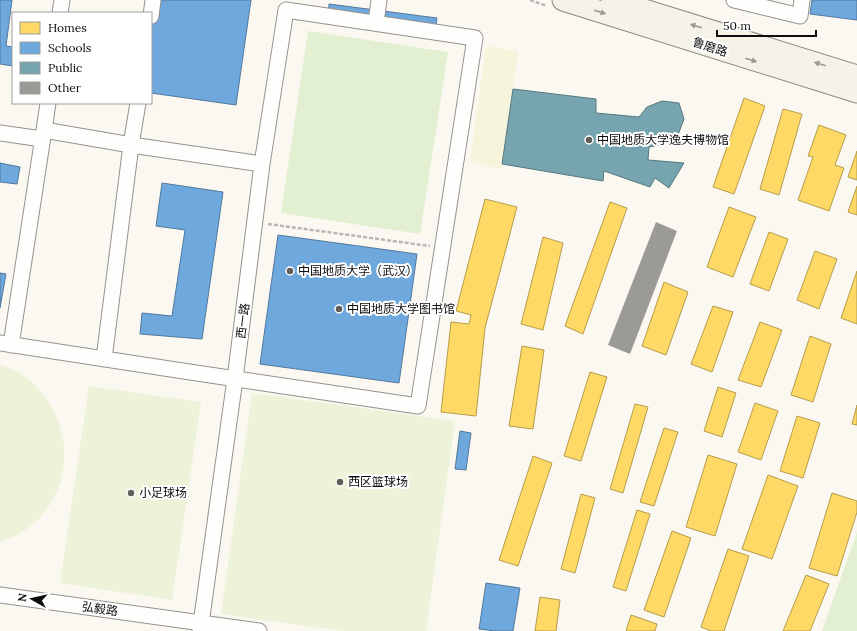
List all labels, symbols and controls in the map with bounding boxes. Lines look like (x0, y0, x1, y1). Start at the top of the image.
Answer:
one-way arrow (595, 9, 607, 15)
legend (12, 12, 152, 104)
scale bar (717, 12, 816, 38)
text: 50 m (723, 18, 751, 33)
text: Homes (48, 20, 87, 35)
one-way arrow (689, 22, 701, 28)
street label: 鲁磨路 (691, 34, 730, 59)
text: Schools (48, 40, 92, 55)
one-way arrow (745, 57, 757, 63)
text: Public (48, 60, 82, 75)
one-way arrow (814, 61, 826, 67)
text: Other (48, 80, 82, 95)
place label: 中国地质大学逸夫博物馆 (597, 132, 729, 147)
marker: 中国地质大学逸夫博物馆 (584, 135, 594, 145)
place label: 中国地质大学（武汉） (298, 263, 418, 278)
marker: 中国地质大学（武汉） (285, 266, 295, 276)
place label: 中国地质大学图书馆 (347, 301, 455, 316)
street label: 西一路 (233, 302, 252, 340)
marker: 中国地质大学图书馆 (334, 304, 344, 314)
place label: 西区篮球场 (348, 474, 408, 489)
marker: 西区篮球场 (335, 477, 345, 487)
place label: 小足球场 (139, 485, 187, 500)
marker: 小足球场 (126, 488, 136, 498)
north arrow (12, 579, 52, 619)
text: N (15, 592, 30, 603)
street label: 弘毅路 (81, 599, 119, 618)

